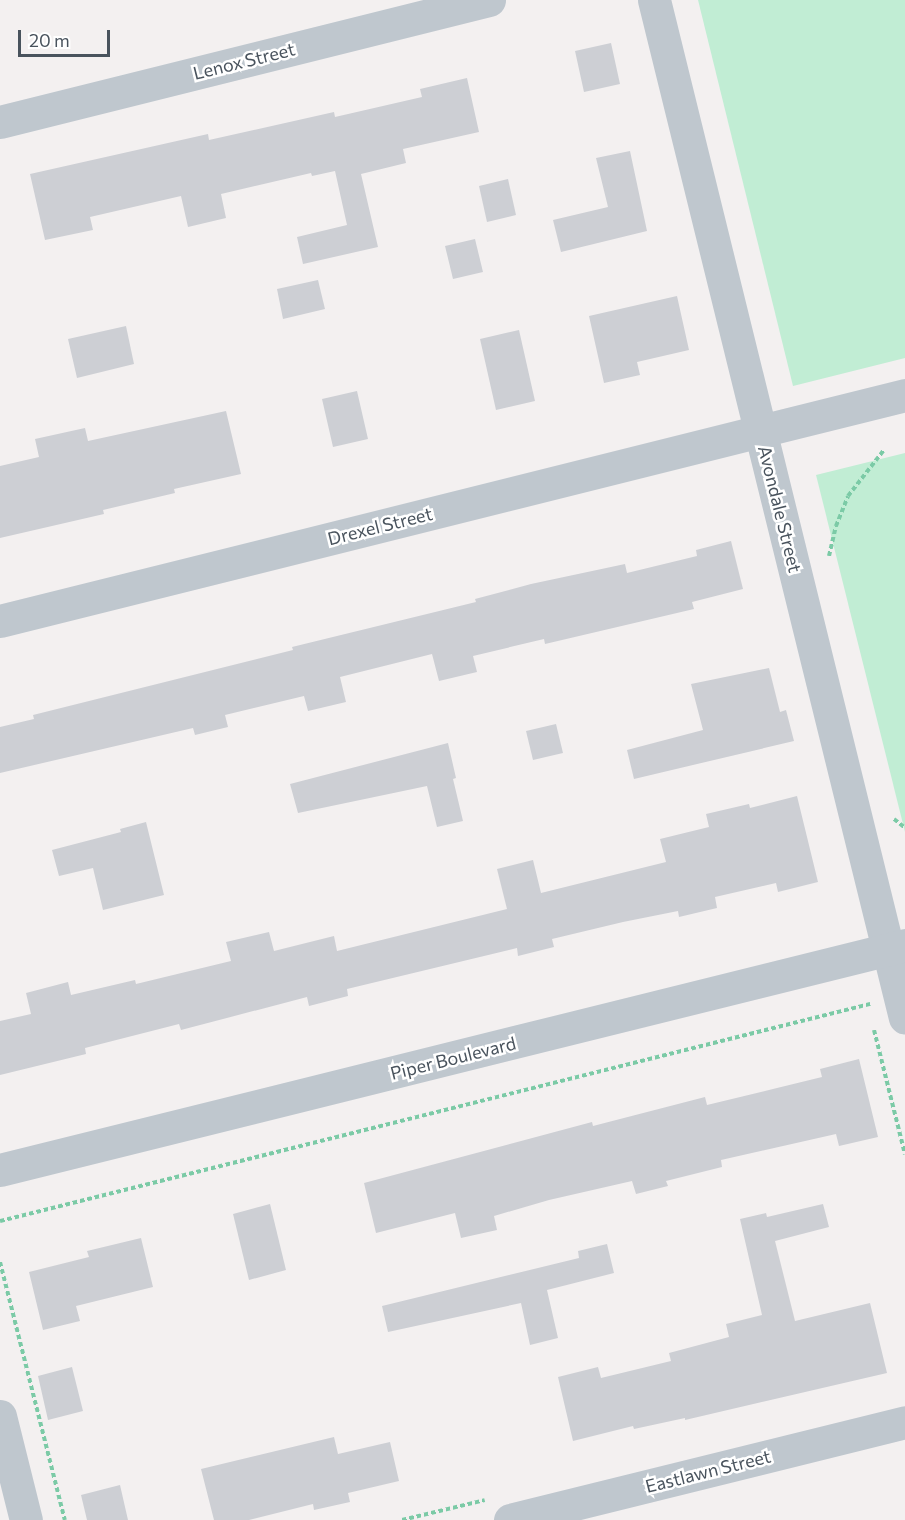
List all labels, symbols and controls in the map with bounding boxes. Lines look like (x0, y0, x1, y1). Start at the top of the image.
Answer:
scale bar (21, 18, 112, 56)
text: 20 m (29, 29, 70, 51)
street label: Lenox Street (191, 38, 297, 84)
street label: Avondale Street (754, 443, 806, 575)
street label: Drexel Street (325, 503, 435, 549)
street label: Piper Boulevard (388, 1032, 518, 1084)
street label: Eastlawn Street (643, 1445, 773, 1497)

